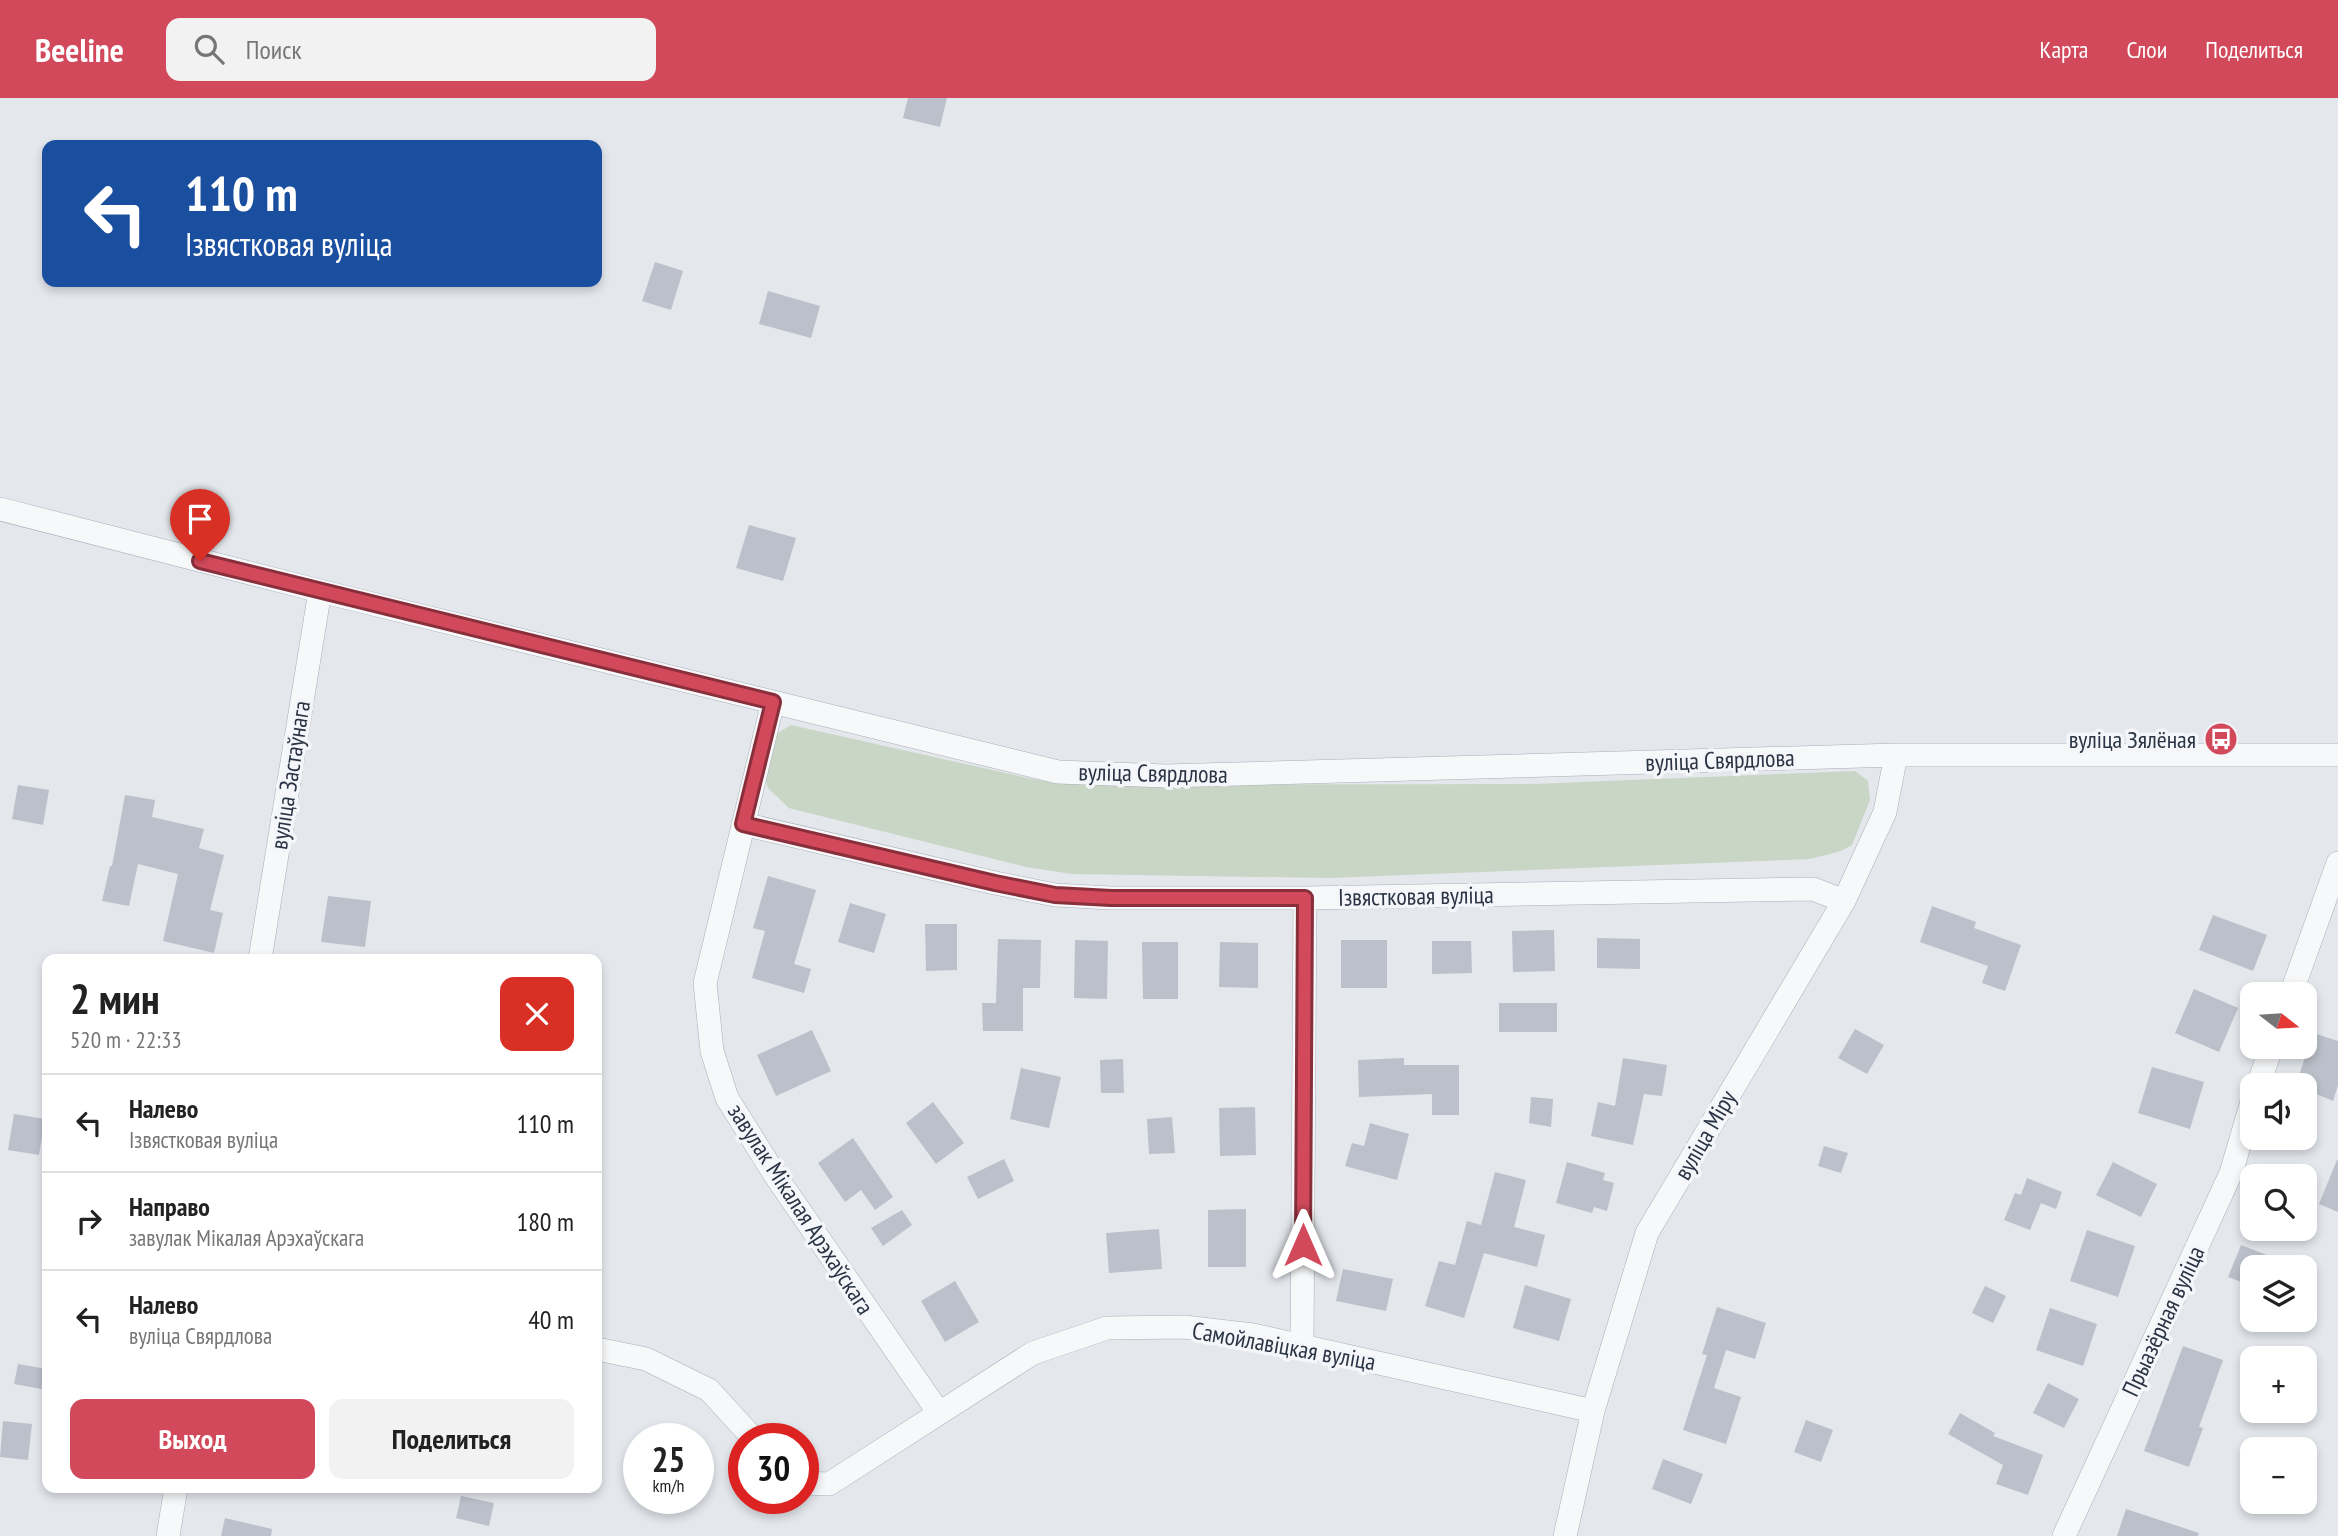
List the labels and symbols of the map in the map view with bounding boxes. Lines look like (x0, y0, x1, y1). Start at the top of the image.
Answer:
pin (170, 489, 230, 561)
street label: вуліца Застаўнага (263, 698, 317, 852)
bus stop icon: вуліца Зялёная (2202, 720, 2240, 758)
place label: вуліца Зялёная (2069, 724, 2196, 755)
street label: вуліца Свярдлова (1645, 742, 1795, 778)
street label: вуліца Свярдлова (1078, 756, 1228, 790)
street label: Ізвястковая вуліца (1338, 879, 1494, 913)
north arrow (2240, 982, 2317, 1059)
street label: вуліца Міру (1667, 1085, 1743, 1185)
street label: завулак Мікалая Арэхаўскага (721, 1098, 881, 1320)
position arrow (1266, 1208, 1340, 1282)
street label: Прыазёрная вуліца (2115, 1241, 2211, 1401)
street label: Самойлавіцкая вуліца (1190, 1315, 1378, 1377)
speed limit sign: 30 (728, 1423, 819, 1514)

